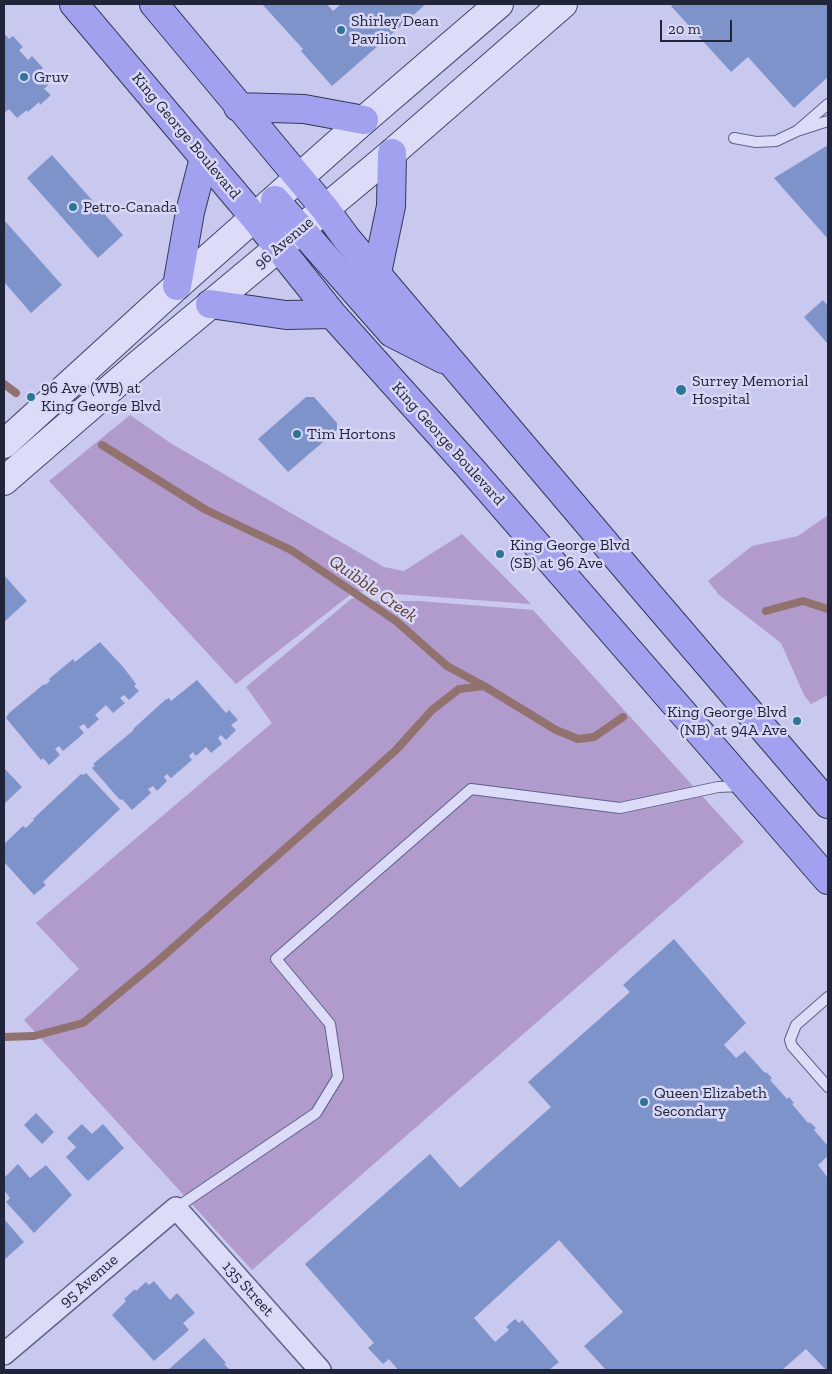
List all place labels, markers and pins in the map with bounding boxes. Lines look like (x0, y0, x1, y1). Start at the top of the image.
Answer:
place label: Shirley Dean Pavilion (351, 11, 439, 49)
marker: Shirley Dean Pavilion (335, 24, 347, 36)
place label: Gruv (34, 67, 69, 87)
marker: Gruv (18, 71, 30, 83)
place label: Petro-Canada (83, 197, 177, 217)
marker: Petro-Canada (67, 201, 79, 213)
place label: Surrey Memorial Hospital (692, 371, 808, 409)
place label: 96 Ave (WB) at King George Blvd (41, 378, 161, 416)
marker: Surrey Memorial Hospital (674, 383, 688, 397)
marker: 96 Ave (WB) at King George Blvd (25, 391, 37, 403)
place label: Tim Hortons (307, 424, 396, 444)
marker: Tim Hortons (291, 428, 303, 440)
place label: King George Blvd (SB) at 96 Ave (510, 535, 630, 573)
marker: King George Blvd (SB) at 96 Ave (494, 548, 506, 560)
place label: King George Blvd (NB) at 94A Ave (667, 702, 787, 740)
marker: King George Blvd (NB) at 94A Ave (791, 715, 803, 727)
place label: Queen Elizabeth Secondary (654, 1083, 767, 1121)
marker: Queen Elizabeth Secondary (638, 1096, 650, 1108)

